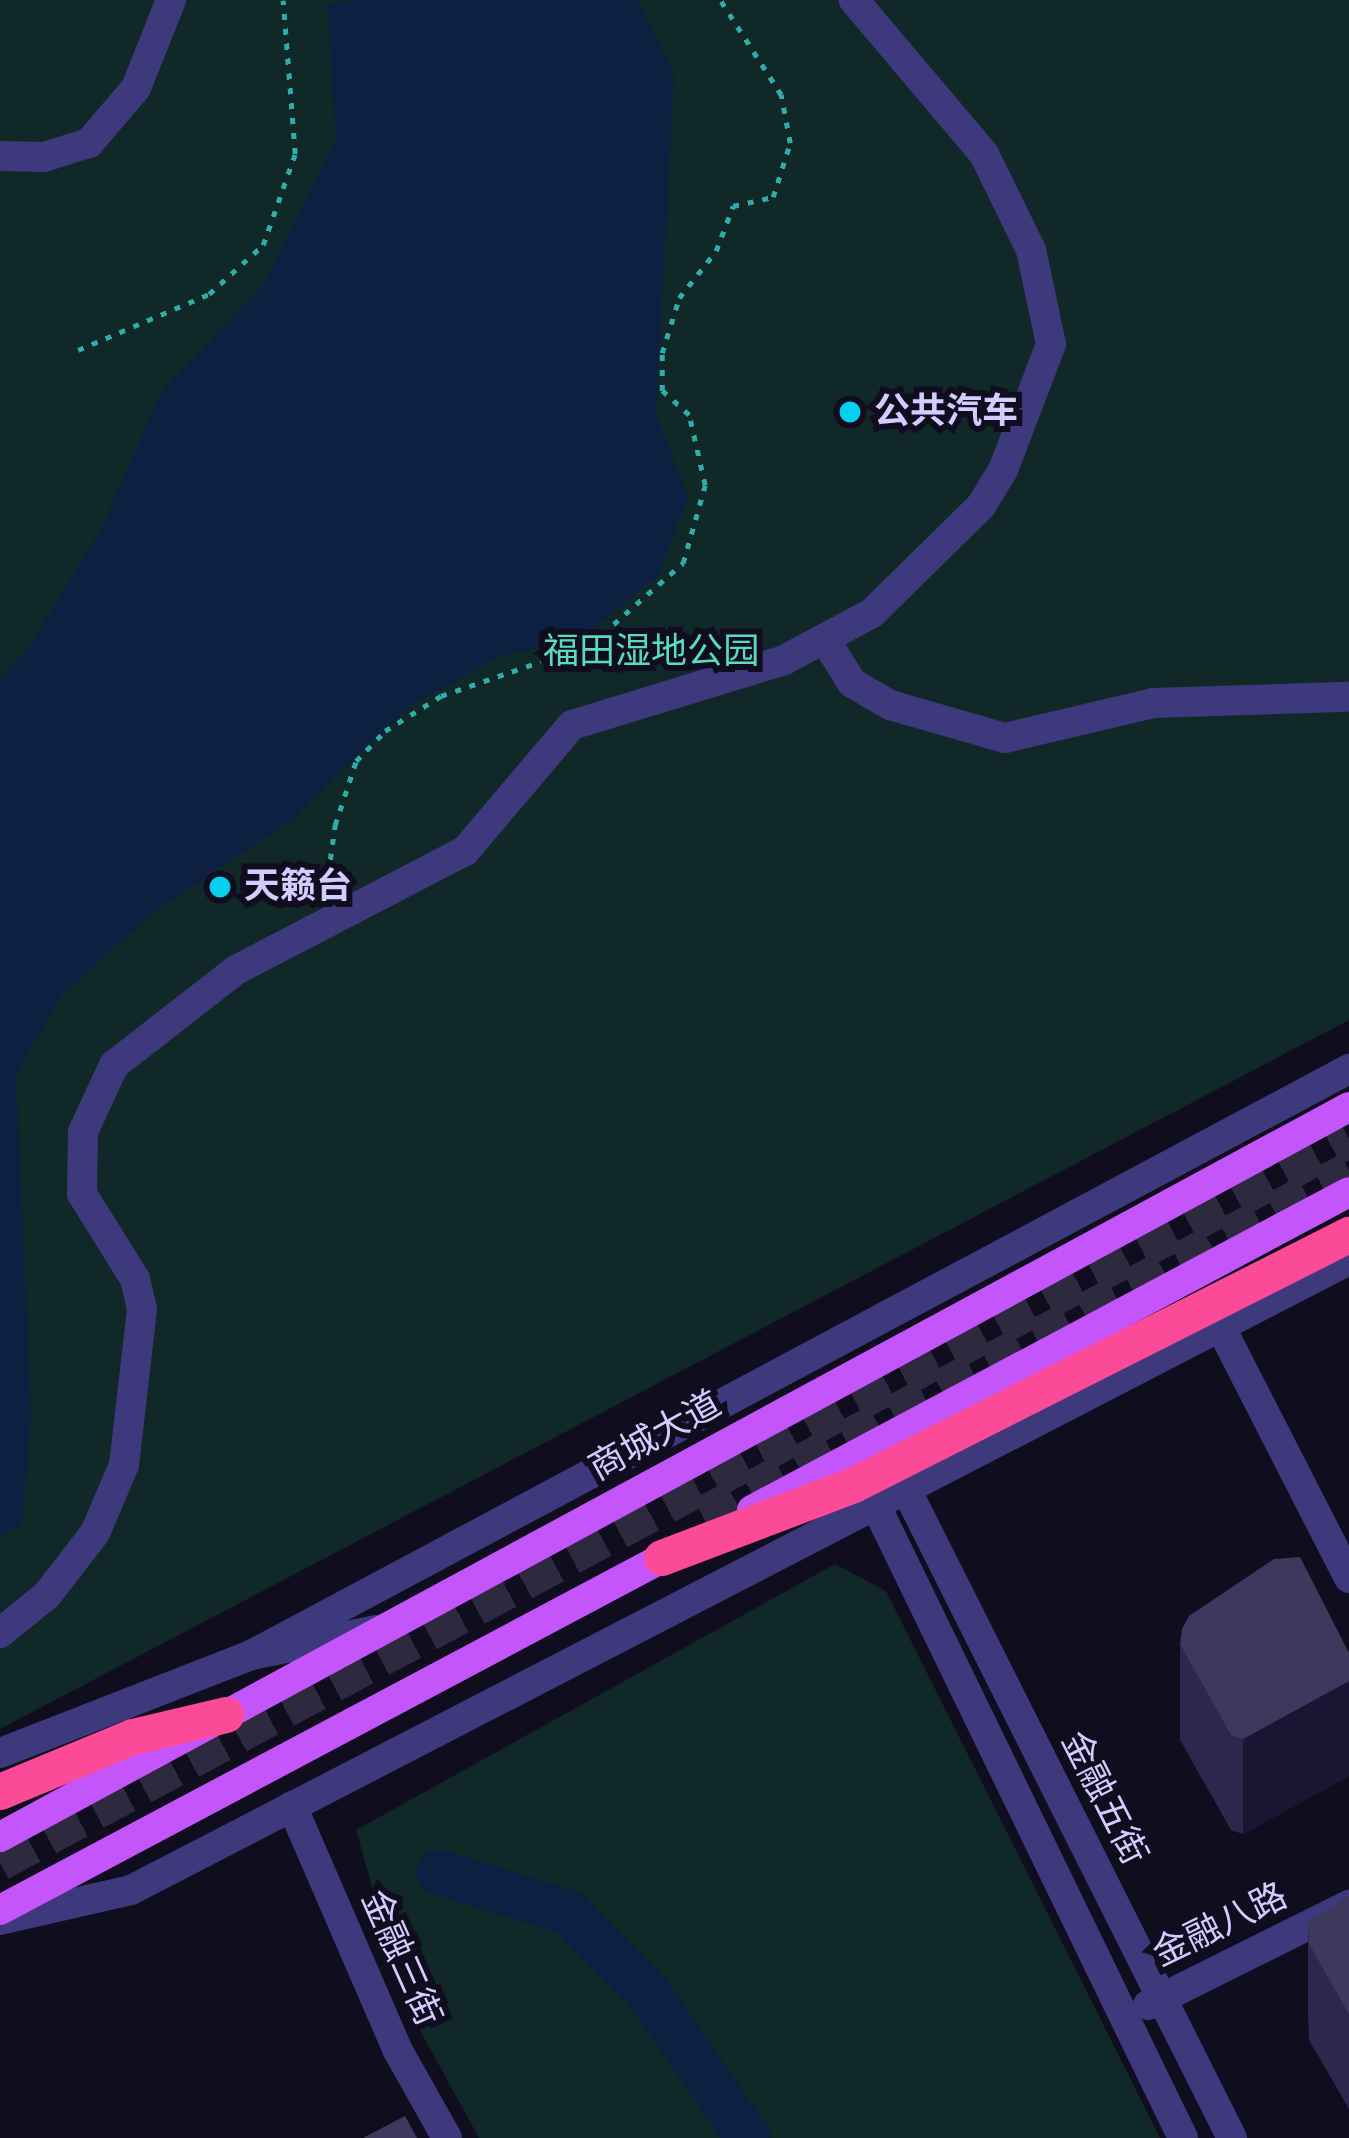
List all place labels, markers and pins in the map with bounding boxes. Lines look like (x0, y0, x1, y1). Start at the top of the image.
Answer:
place label: 公共汽车 (874, 390, 1018, 434)
marker: 公共汽车 (837, 399, 863, 425)
place label: 天籁台 (244, 865, 352, 909)
marker: 天籁台 (207, 874, 233, 900)

